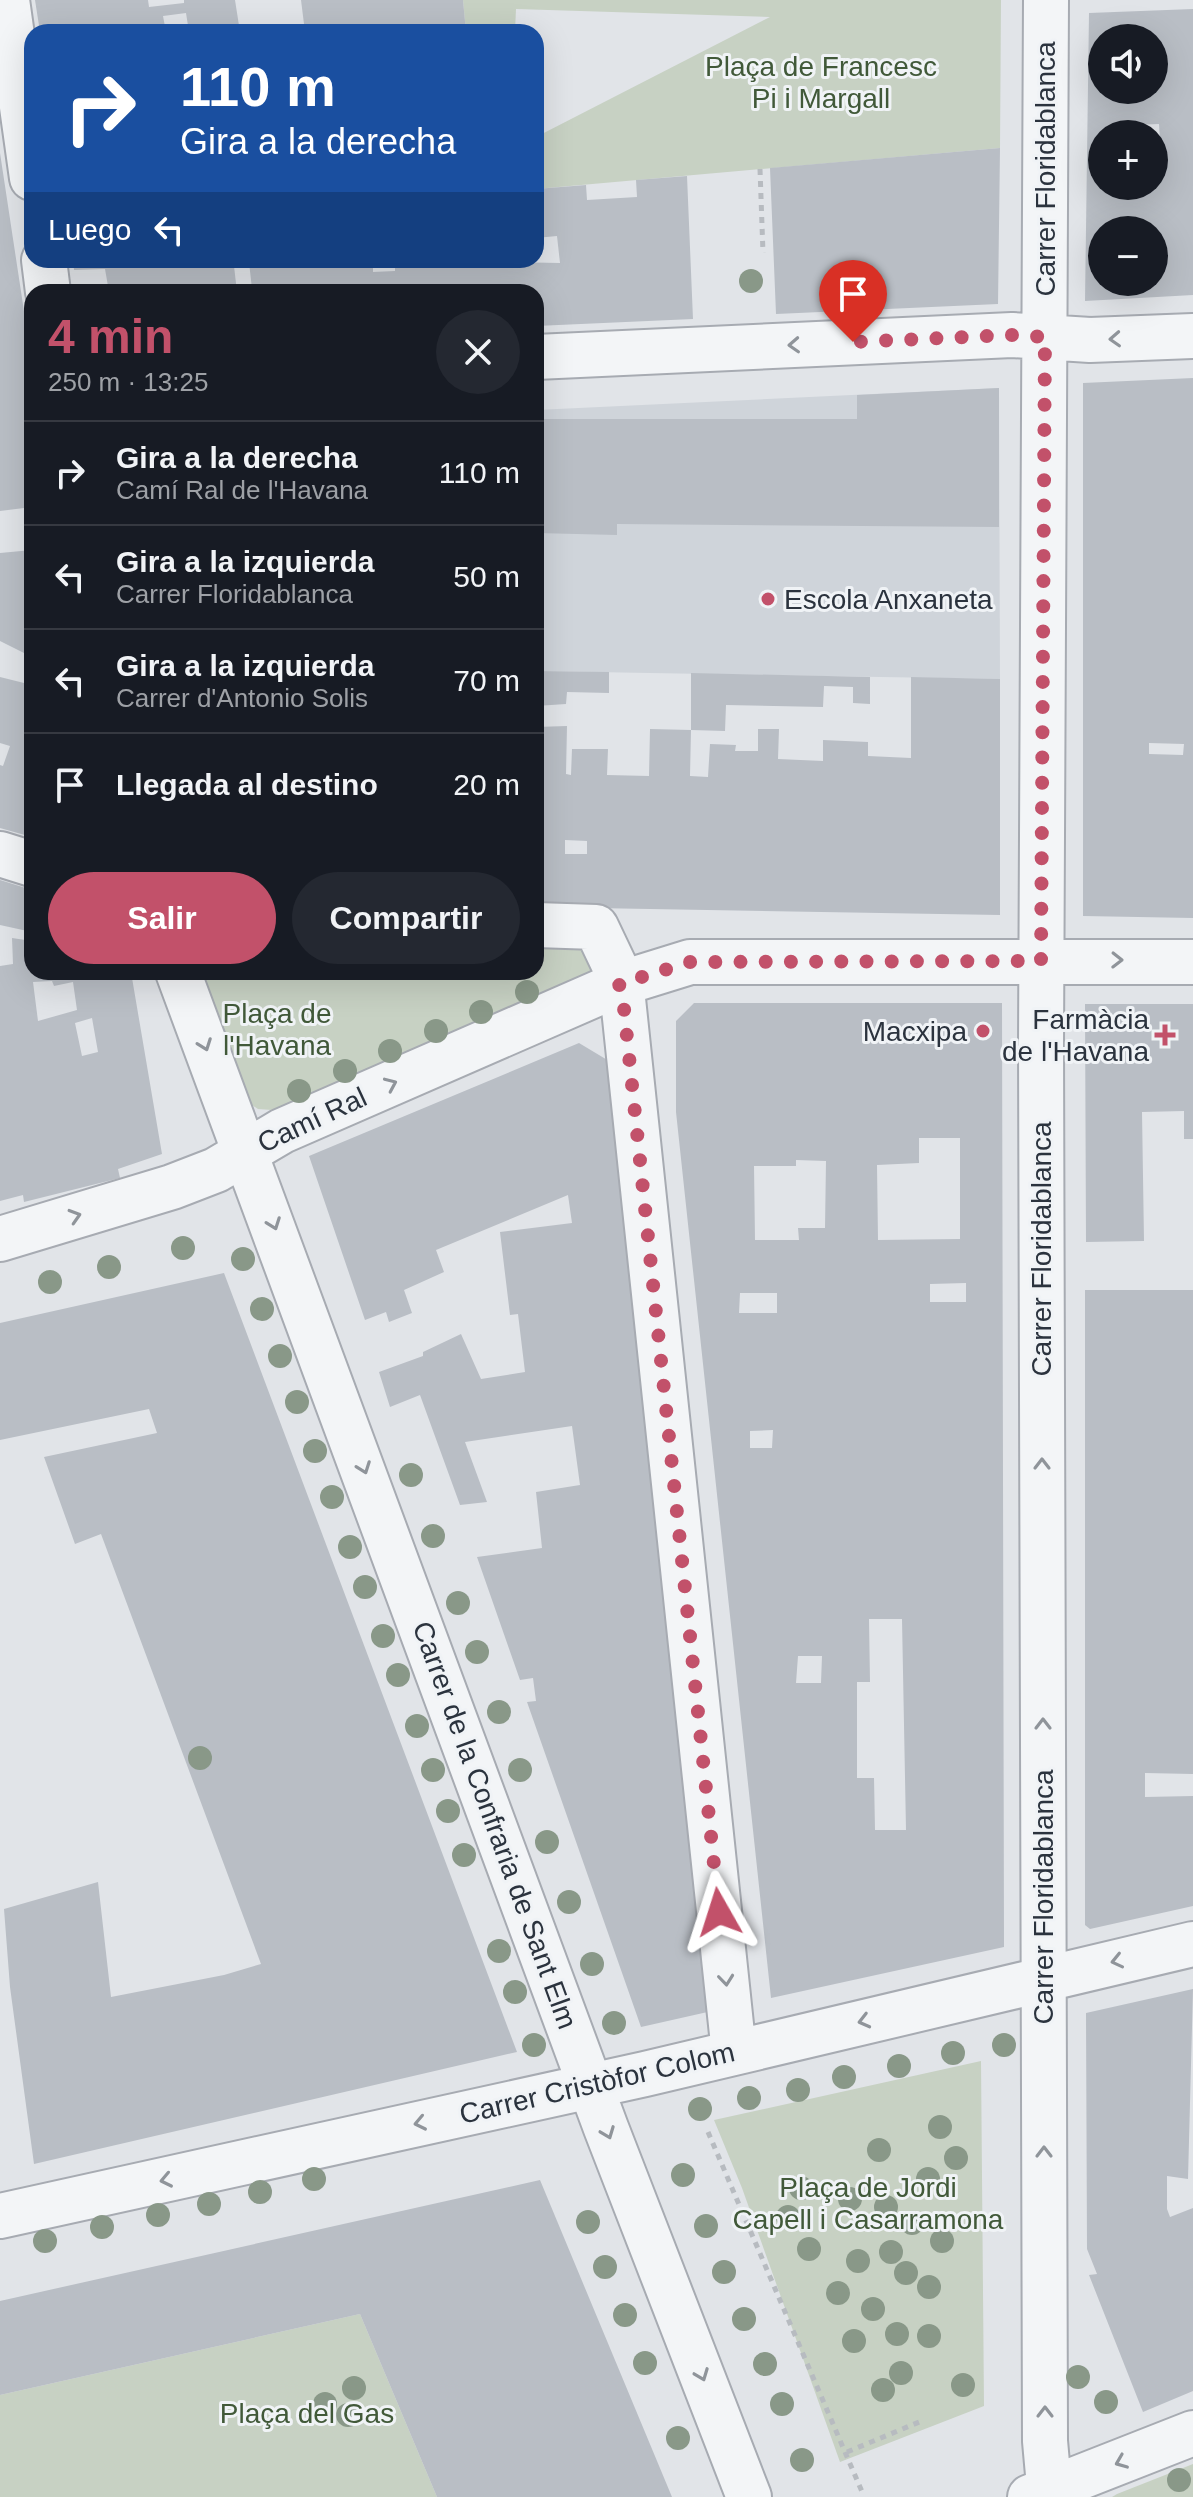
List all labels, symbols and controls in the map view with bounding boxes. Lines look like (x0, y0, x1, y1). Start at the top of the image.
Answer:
map controls (1088, 24, 1168, 296)
button: sound (1088, 24, 1168, 104)
street label: Carrer Floridablanca (1030, 41, 1061, 297)
park label: Plaça de Francesc Pi i Margall (705, 51, 937, 114)
text: 110 m (180, 55, 336, 118)
icon: right (48, 56, 152, 160)
button: + (1088, 120, 1168, 200)
text: Gira a la derecha (180, 121, 456, 162)
icon: left (147, 208, 191, 252)
text: Luego (48, 213, 131, 246)
button: − (1088, 216, 1168, 296)
pin (819, 260, 887, 342)
icon: arrive (831, 272, 875, 316)
text: 4 min (48, 310, 173, 363)
button: close (436, 310, 520, 394)
one-way arrow (1108, 331, 1121, 348)
one-way arrow (787, 336, 800, 353)
text: 250 m · 13:25 (48, 367, 208, 397)
text: Gira a la derecha (116, 441, 358, 474)
icon: right (48, 451, 92, 495)
text: 110 m (439, 456, 520, 489)
text: Camí Ral de l'Havana (116, 475, 368, 505)
text: Gira a la izquierda (116, 545, 374, 578)
icon: left (48, 555, 92, 599)
text: 50 m (453, 560, 520, 593)
text: Carrer Floridablanca (116, 579, 353, 609)
place label: Escola Anxaneta (784, 584, 993, 615)
marker: Escola Anxaneta (759, 590, 777, 608)
text: Gira a la izquierda (116, 649, 374, 682)
icon: left (48, 659, 92, 703)
text: 70 m (453, 664, 520, 697)
text: Carrer d'Antonio Solis (116, 683, 368, 713)
icon: arrive (48, 763, 92, 807)
text: Llegada al destino (116, 768, 378, 801)
text: 20 m (453, 768, 520, 801)
button: Salir (48, 872, 276, 964)
button: Compartir (292, 872, 520, 964)
one-way arrow (1111, 952, 1124, 969)
park label: Plaça de l'Havana (223, 998, 331, 1061)
place label: Farmàcia de l'Havana (1002, 1004, 1149, 1067)
place label: Macxipa (863, 1016, 967, 1047)
marker: Macxipa (974, 1022, 992, 1040)
marker: Farmàcia de l'Havana (1156, 1026, 1174, 1044)
one-way arrow (196, 1037, 212, 1051)
one-way arrow (383, 1077, 397, 1093)
street label: Camí Ral (253, 1081, 371, 1159)
street label: Carrer Floridablanca (1026, 1121, 1057, 1377)
one-way arrow (67, 1209, 81, 1225)
one-way arrow (264, 1217, 281, 1231)
one-way arrow (1033, 1457, 1051, 1470)
one-way arrow (354, 1460, 371, 1474)
street label: Carrer de la Confraria de Sant Elm (407, 1617, 583, 2033)
one-way arrow (1034, 1717, 1051, 1730)
street label: Carrer Floridablanca (1028, 1769, 1059, 2025)
position arrow (677, 1870, 761, 1954)
one-way arrow (1111, 1952, 1124, 1969)
one-way arrow (718, 1974, 735, 1987)
one-way arrow (858, 2012, 871, 2029)
street label: Carrer Cristòfor Colom (456, 2036, 738, 2130)
one-way arrow (413, 2114, 427, 2131)
one-way arrow (598, 2125, 615, 2139)
one-way arrow (1035, 2145, 1053, 2158)
one-way arrow (159, 2171, 173, 2188)
park label: Plaça de Jordi Capell i Casarramona (733, 2172, 1004, 2235)
one-way arrow (692, 2367, 709, 2381)
park label: Plaça del Gas (220, 2398, 394, 2429)
one-way arrow (1036, 2405, 1054, 2418)
one-way arrow (1115, 2452, 1129, 2469)

